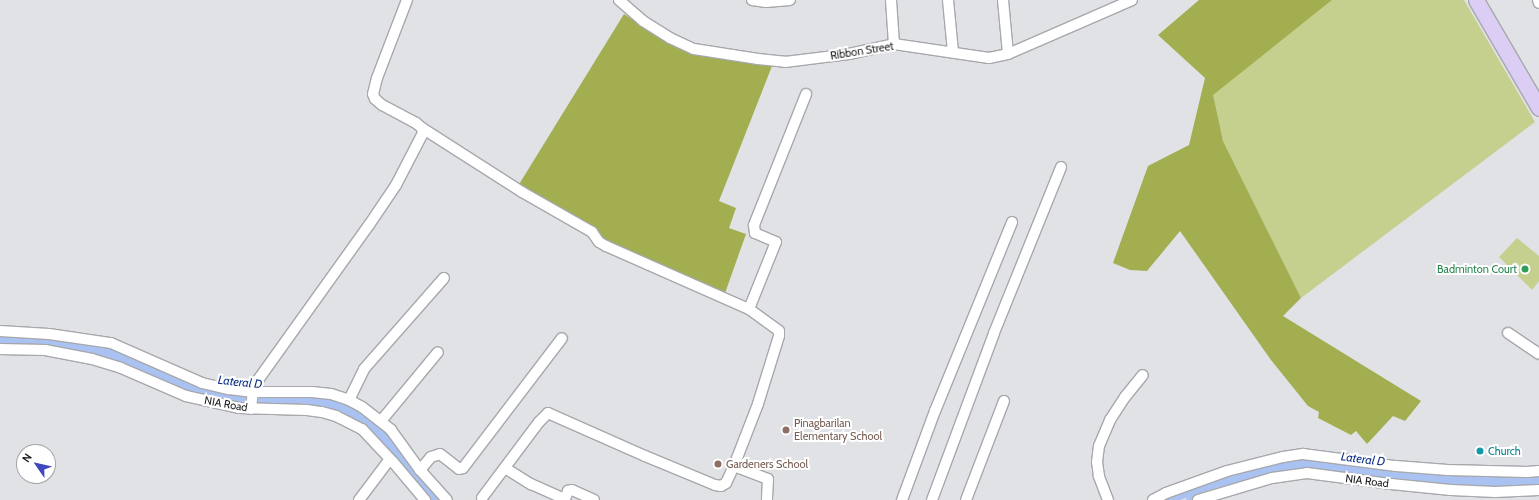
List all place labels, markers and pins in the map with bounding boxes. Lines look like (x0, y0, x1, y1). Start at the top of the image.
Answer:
place label: Badminton Court (1437, 262, 1517, 276)
marker: Badminton Court (1520, 264, 1530, 274)
place label: Pinagbarilan Elementary School (794, 417, 882, 443)
marker: Pinagbarilan Elementary School (781, 425, 791, 435)
place label: Church (1488, 444, 1521, 458)
marker: Church (1475, 446, 1485, 456)
place label: Gardeners School (726, 457, 808, 471)
marker: Gardeners School (713, 459, 723, 469)

